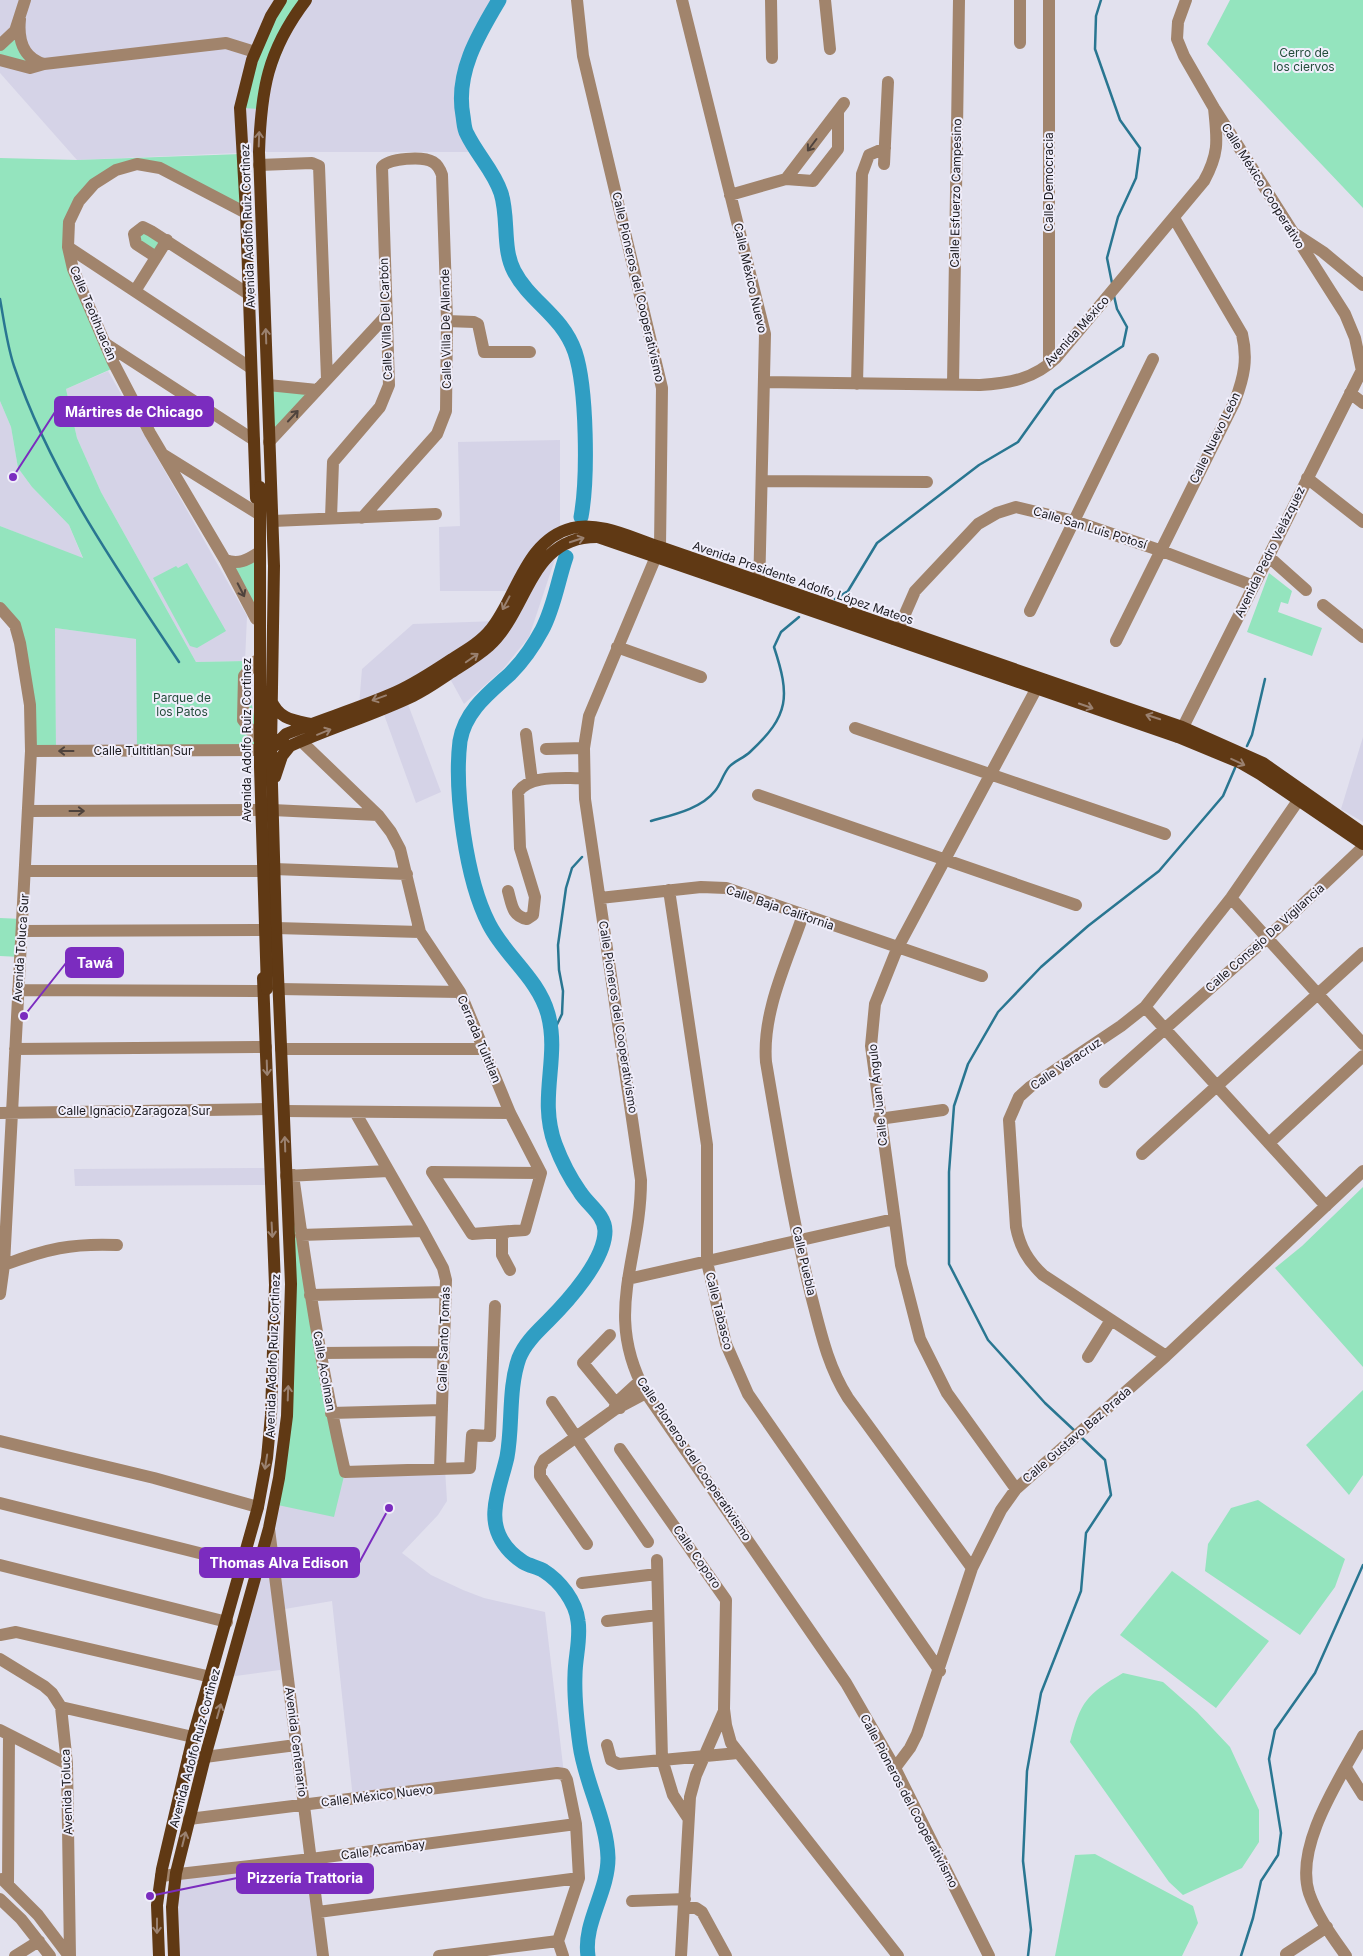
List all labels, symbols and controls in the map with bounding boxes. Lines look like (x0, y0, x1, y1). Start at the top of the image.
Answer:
park label: Cerro de los ciervos (1273, 45, 1335, 74)
street label: Calle Esfuerzo Campesino (947, 118, 964, 268)
street label: Calle México Cooperativo (1219, 120, 1308, 251)
one-way arrow (255, 131, 264, 147)
street label: Calle Democracia (1041, 132, 1056, 232)
one-way arrow (807, 138, 818, 151)
street label: Avenida Adolfo Ruiz Cortinez (237, 144, 258, 309)
street label: Calle Pioneros del Cooperativismo (609, 190, 668, 383)
street label: Calle México Nuevo (730, 221, 770, 335)
street label: Calle Villa Del Carbón (376, 258, 395, 381)
street label: Calle Teotihuacán (67, 263, 120, 362)
street label: Calle Villa De Allende (437, 269, 454, 389)
street label: Avenida México (1041, 292, 1112, 369)
one-way arrow (261, 328, 270, 344)
street label: Calle Nuevo León (1186, 390, 1243, 486)
callout: Mártires de Chicago (55, 397, 213, 426)
text: Mártires de Chicago (65, 403, 204, 420)
one-way arrow (287, 409, 299, 422)
street label: Avenida Pedro Velázquez (1231, 484, 1308, 620)
street label: Calle San Luis Potosí (1031, 503, 1149, 552)
one-way arrow (569, 535, 585, 545)
street label: Avenida Presidente Adolfo López Mateos (691, 538, 916, 628)
one-way arrow (236, 582, 246, 597)
one-way arrow (501, 595, 510, 610)
one-way arrow (465, 653, 479, 664)
street label: Avenida Adolfo Ruiz Cortinez (239, 658, 254, 822)
park label: Parque de los Patos (153, 690, 211, 719)
one-way arrow (372, 694, 388, 703)
one-way arrow (1078, 701, 1094, 711)
one-way arrow (1146, 712, 1161, 721)
one-way arrow (316, 727, 331, 736)
street label: Calle Tultitlan Sur (94, 743, 193, 758)
one-way arrow (59, 746, 75, 756)
one-way arrow (1230, 758, 1245, 767)
one-way arrow (68, 806, 85, 816)
street label: Calle Consejo De Vigilancia (1202, 880, 1327, 995)
street label: Calle Baja California (724, 882, 836, 933)
street label: Avenida Toluca Sur (9, 893, 32, 1003)
street label: Calle Pioneros del Cooperativismo (596, 920, 641, 1114)
callout: Tawá (66, 948, 123, 977)
text: Tawá (77, 954, 113, 971)
street label: Cerrada Tultitlan (454, 993, 505, 1085)
street label: Calle Veracruz (1027, 1034, 1104, 1093)
street label: Calle Juan Ángulo (865, 1043, 890, 1147)
one-way arrow (262, 1059, 271, 1075)
street label: Calle Ignacio Zaragoza Sur (58, 1103, 211, 1118)
one-way arrow (280, 1136, 290, 1152)
one-way arrow (268, 1222, 277, 1238)
street label: Calle Puebla (789, 1225, 820, 1297)
street label: Calle Tabasco (703, 1270, 736, 1351)
street label: Avenida Adolfo Ruiz Cortinez (262, 1273, 283, 1438)
street label: Calle Santo Tomás (434, 1286, 453, 1392)
street label: Calle Acolman (310, 1330, 339, 1412)
street label: Calle Pioneros del Cooperativismo (634, 1374, 755, 1544)
street label: Calle Gustavo Baz Prada (1019, 1383, 1134, 1486)
one-way arrow (283, 1386, 292, 1402)
one-way arrow (261, 1454, 271, 1470)
street label: Calle Coporo (670, 1522, 725, 1591)
callout: Thomas Alva Edison (200, 1548, 359, 1577)
text: Thomas Alva Edison (209, 1554, 349, 1571)
street label: Avenida Adolfo Ruiz Cortinez (166, 1666, 223, 1829)
street label: Avenida Centenario (282, 1686, 311, 1798)
one-way arrow (214, 1703, 224, 1719)
street label: Calle Pioneros del Cooperativismo (857, 1711, 962, 1890)
street label: Avenida Toluca (58, 1749, 75, 1835)
street label: Calle México Nuevo (320, 1781, 434, 1810)
one-way arrow (180, 1831, 190, 1847)
street label: Calle Acambay (340, 1836, 426, 1863)
callout: Pizzería Trattoria (237, 1864, 373, 1893)
text: Pizzería Trattoria (247, 1869, 363, 1886)
one-way arrow (152, 1918, 162, 1934)

